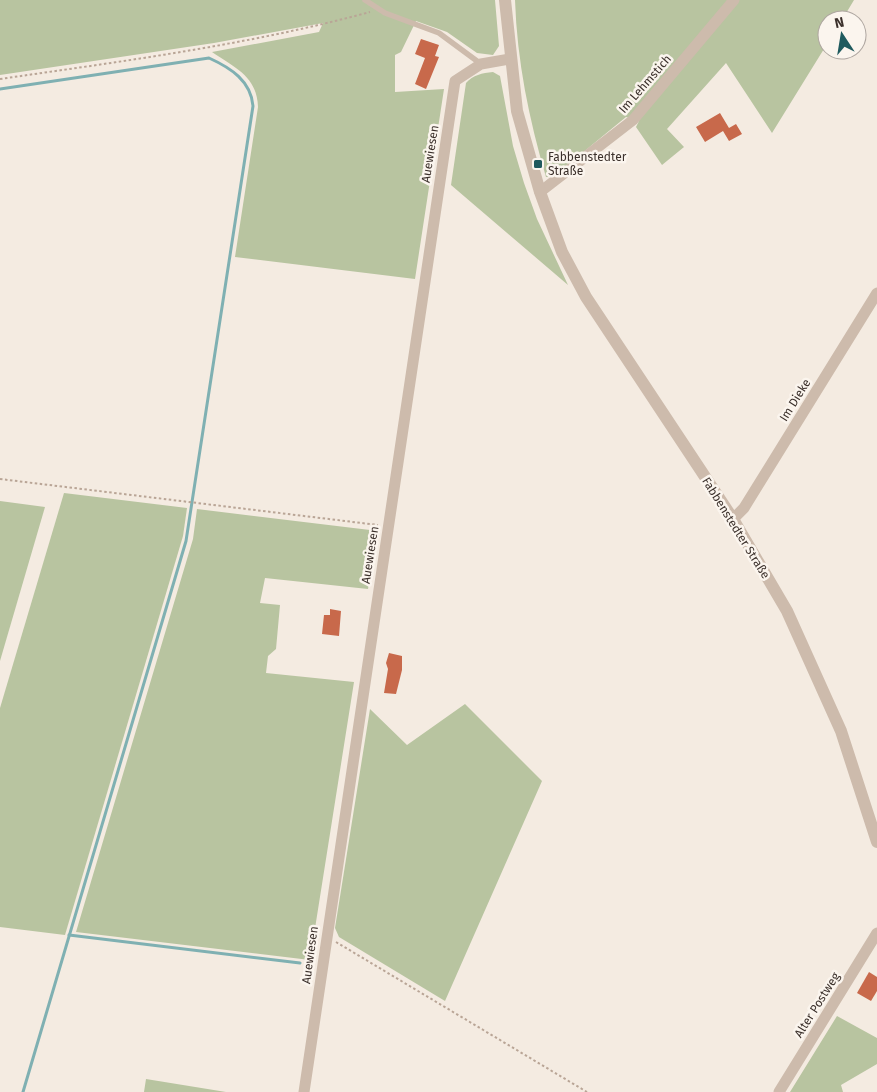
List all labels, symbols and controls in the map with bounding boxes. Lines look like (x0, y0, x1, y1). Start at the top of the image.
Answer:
north arrow (817, 10, 867, 60)
text: N (833, 13, 846, 32)
street label: Im Lehmstich (616, 52, 674, 116)
street label: Auewiesen (419, 124, 441, 184)
place label: Fabbenstedter Straße (548, 150, 627, 178)
marker: Fabbenstedter Straße (532, 158, 544, 170)
street label: Im Dieke (777, 376, 813, 424)
street label: Fabbenstedter Straße (699, 475, 773, 581)
street label: Auewiesen (359, 525, 381, 585)
street label: Auewiesen (299, 925, 321, 985)
street label: Alter Postweg (791, 969, 843, 1040)

